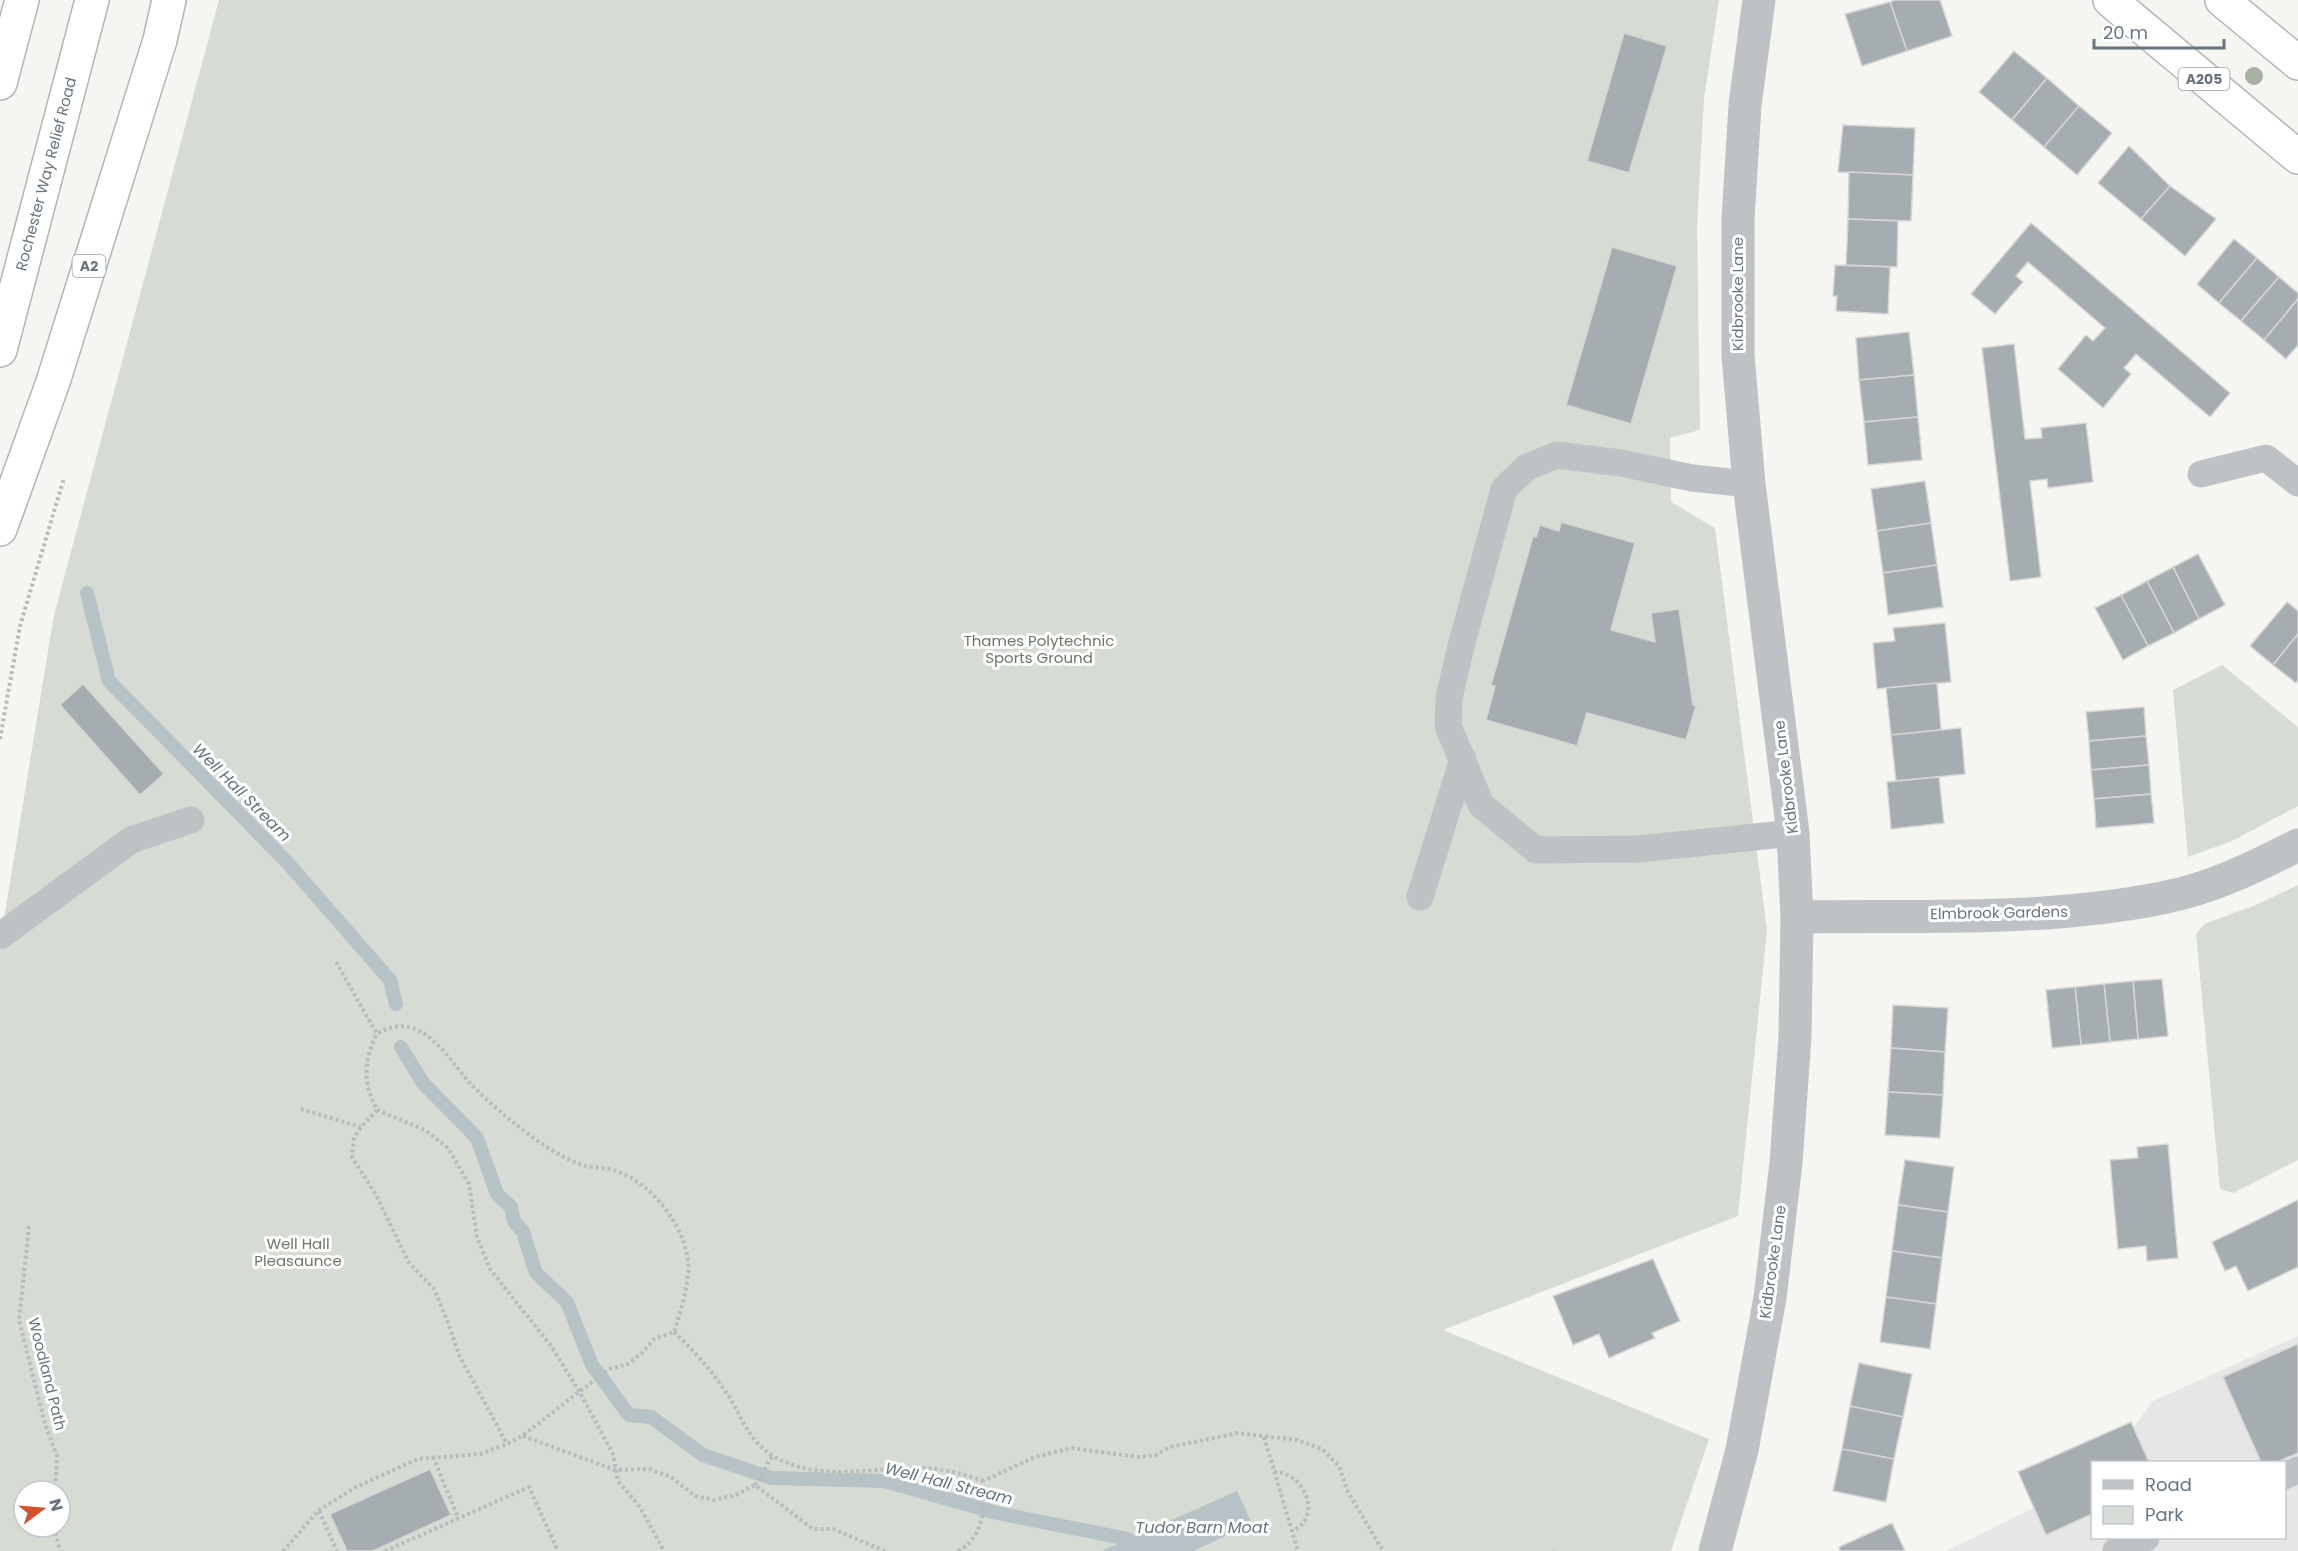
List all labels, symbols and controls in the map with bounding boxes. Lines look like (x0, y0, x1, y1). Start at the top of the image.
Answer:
scale bar (2094, 12, 2224, 50)
text: 20 m (2103, 20, 2148, 45)
road number: A205 (2178, 68, 2230, 90)
street label: Rochester Way Relief Road (10, 75, 81, 273)
street label: Kidbrooke Lane (1727, 237, 1748, 351)
road number: A2 (72, 255, 106, 277)
park label: Thames Polytechnic Sports Ground (964, 630, 1114, 668)
street label: Kidbrooke Lane (1768, 719, 1803, 835)
water label: Well Hall Stream (187, 738, 296, 847)
street label: Elmbrook Gardens (1930, 901, 2068, 924)
street label: Kidbrooke Lane (1754, 1204, 1791, 1320)
park label: Well Hall Pleasaunce (254, 1233, 342, 1271)
street label: Woodland Path (23, 1315, 72, 1432)
water label: Well Hall Stream (883, 1456, 1015, 1510)
legend (2091, 1461, 2286, 1539)
text: Road (2145, 1472, 2192, 1497)
north arrow (12, 1479, 72, 1539)
text: N (43, 1496, 69, 1514)
text: Park (2145, 1502, 2184, 1527)
water label: Tudor Barn Moat (1136, 1516, 1270, 1539)

